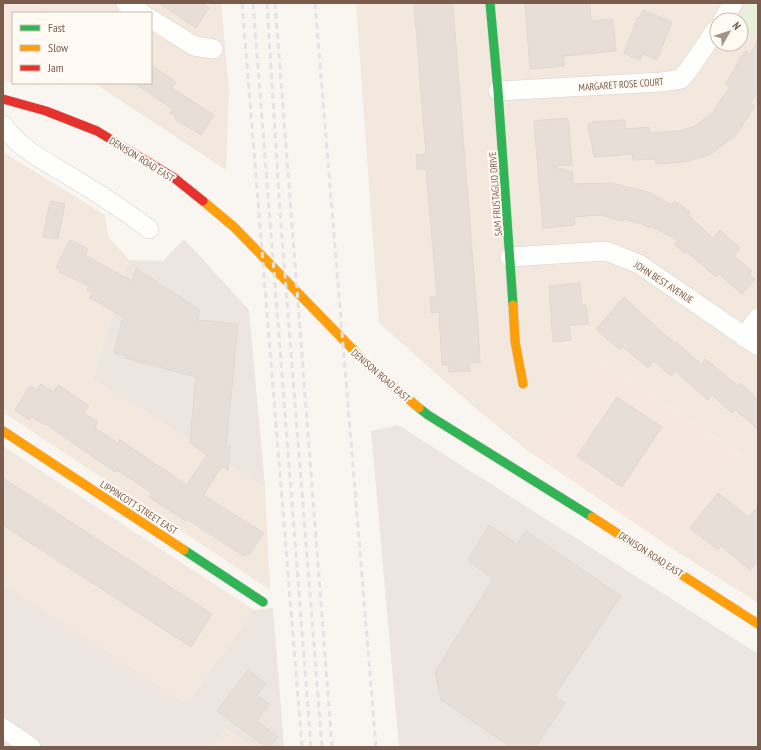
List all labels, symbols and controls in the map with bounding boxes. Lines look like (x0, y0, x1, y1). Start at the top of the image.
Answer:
legend (12, 12, 152, 84)
north arrow (709, 12, 749, 52)
text: N (729, 19, 744, 32)
text: Fast (48, 20, 66, 35)
text: Slow (48, 40, 69, 55)
text: Jam (47, 60, 64, 75)
street label: MARGARET ROSE COURT (578, 75, 665, 94)
street label: DENISON ROAD EAST (107, 134, 177, 185)
street label: SAM FRUSTAGLIO DRIVE (486, 151, 505, 237)
street label: JOHN BEST AVENUE (631, 258, 696, 306)
street label: DENISON ROAD EAST (348, 346, 413, 405)
street label: LIPPINCOTT STREET EAST (98, 478, 180, 538)
street label: DENISON ROAD EAST (616, 529, 686, 580)

